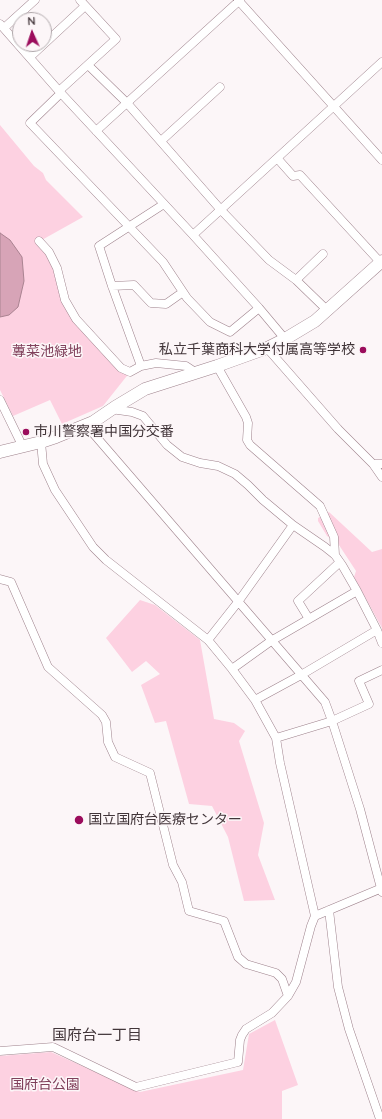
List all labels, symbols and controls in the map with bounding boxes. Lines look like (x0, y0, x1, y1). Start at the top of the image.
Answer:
north arrow (12, 12, 52, 52)
text: N (27, 14, 36, 28)
place label: 私立千葉商科大学付属高等学校 (159, 342, 355, 358)
park label: 蓴菜池緑地 (12, 344, 82, 360)
marker: 私立千葉商科大学付属高等学校 (358, 345, 368, 355)
place label: 市川警察署中国分交番 (34, 424, 174, 440)
marker: 市川警察署中国分交番 (21, 427, 31, 437)
place label: 国立国府台医療センター (88, 812, 242, 828)
marker: 国立国府台医療センター (73, 814, 85, 826)
district label: 国府台一丁目 (52, 1026, 142, 1044)
park label: 国府台公園 (10, 1077, 80, 1093)

